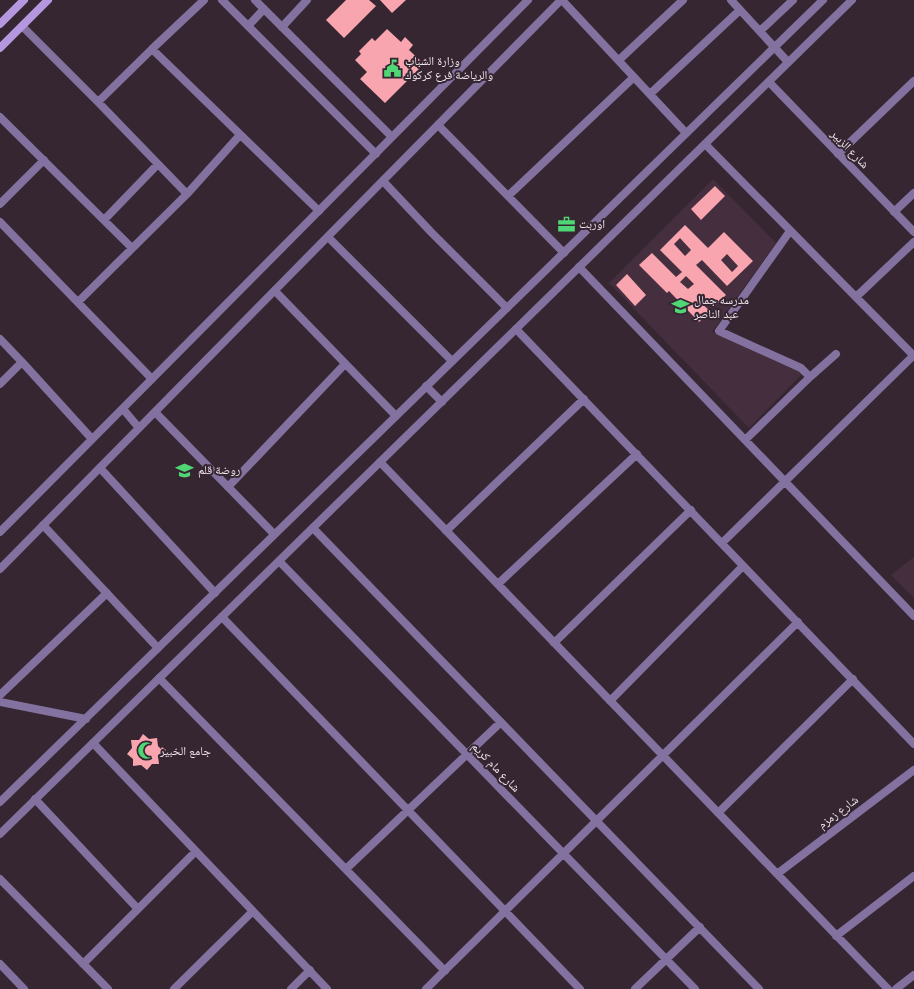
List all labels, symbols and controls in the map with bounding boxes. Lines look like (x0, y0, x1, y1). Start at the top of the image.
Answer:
place label: وزارة الشباب والرياضة فرع كركوك (405, 54, 493, 83)
public building icon: وزارة الشباب والرياضة فرع كركوك (382, 58, 402, 78)
street label: شارع الزبير (827, 126, 872, 172)
office icon: اوربت (556, 214, 576, 234)
place label: اوربت (579, 217, 605, 231)
place label: مدرسه جمال عبد الناصر (693, 293, 749, 321)
school or university icon: مدرسه جمال عبد الناصر (671, 297, 691, 317)
school or university icon: روضة قلم (175, 460, 195, 480)
place label: روضة قلم (198, 463, 241, 478)
street label: شارع مام كريم (468, 739, 523, 795)
mosque icon: جامع الخبير (137, 741, 157, 761)
place label: جامع الخبير (159, 744, 211, 758)
street label: شارع زمزم (815, 792, 862, 832)

